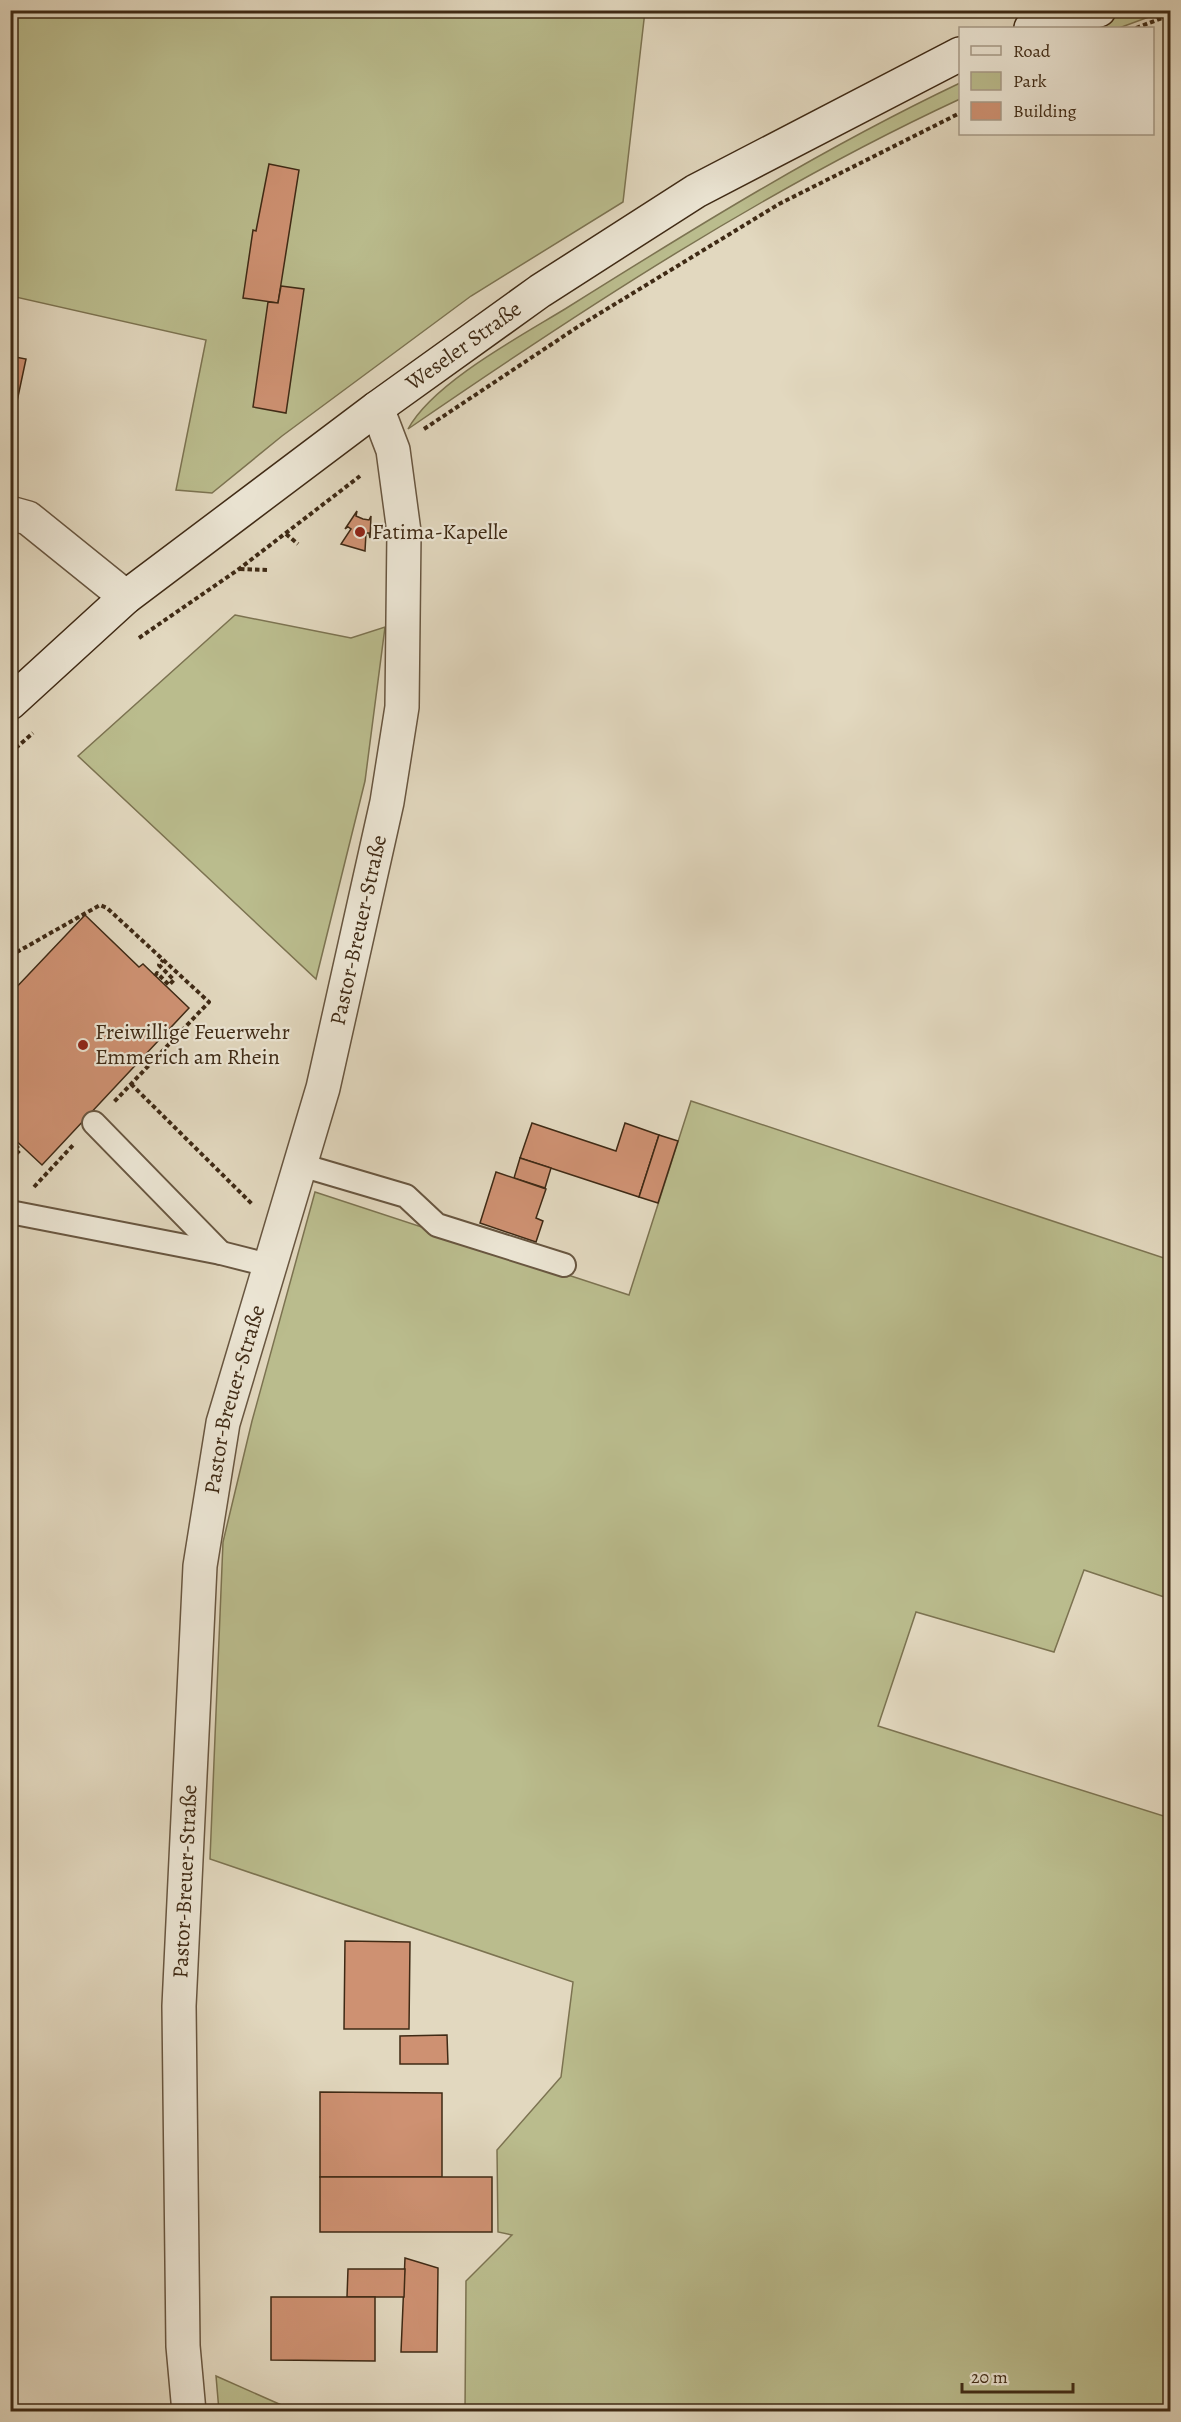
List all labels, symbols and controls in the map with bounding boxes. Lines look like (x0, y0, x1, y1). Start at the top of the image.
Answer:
legend (959, 27, 1154, 135)
text: Road (1013, 39, 1051, 63)
text: Park (1013, 69, 1047, 93)
text: Building (1013, 99, 1077, 123)
street label: Weseler Straße (399, 294, 528, 398)
place label: Fatima-Kapelle (372, 517, 508, 547)
marker: Fatima-Kapelle (353, 525, 367, 539)
street label: Pastor-Breuer-Straße (322, 832, 394, 1028)
place label: Freiwillige Feuerwehr Emmerich am Rhein (95, 1017, 290, 1072)
marker: Freiwillige Feuerwehr Emmerich am Rhein (76, 1038, 90, 1052)
street label: Pastor-Breuer-Straße (197, 1301, 272, 1496)
street label: Pastor-Breuer-Straße (165, 1784, 205, 1979)
scale bar (962, 2356, 1073, 2394)
text: 20 m (971, 2365, 1008, 2389)

